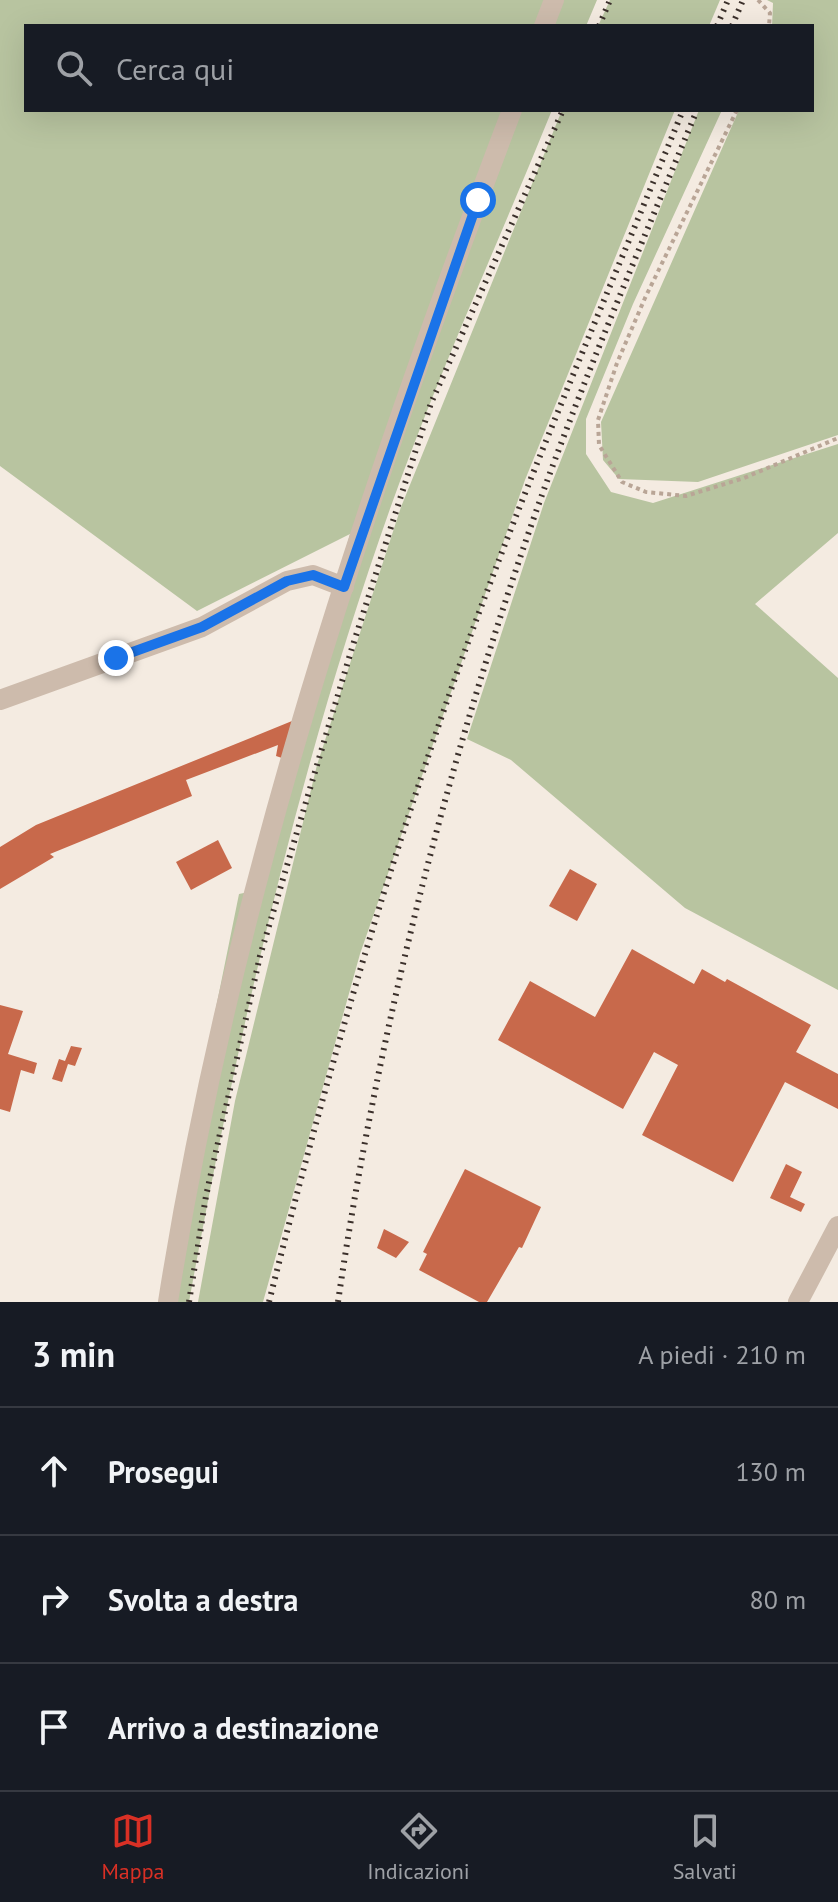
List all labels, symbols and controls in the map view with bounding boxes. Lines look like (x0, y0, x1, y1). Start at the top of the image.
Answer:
search box (24, 24, 814, 112)
icon: search (52, 46, 96, 90)
text: Cerca qui (116, 49, 234, 88)
route start (460, 182, 496, 218)
route end (98, 640, 134, 676)
text: 3 min (32, 1332, 115, 1376)
text: A piedi · 210 m (638, 1338, 806, 1371)
icon: ahead (32, 1449, 76, 1493)
text: Prosegui (108, 1452, 219, 1491)
text: 130 m (735, 1455, 806, 1488)
icon: right (32, 1577, 76, 1621)
text: Svolta a destra (108, 1580, 298, 1619)
text: 80 m (750, 1583, 806, 1616)
icon: arrive (32, 1705, 76, 1749)
text: Arrivo a destinazione (108, 1708, 379, 1747)
tab: Mappa (101, 1809, 164, 1885)
tab: Indicazioni (367, 1809, 470, 1885)
tab: Salvati (673, 1809, 737, 1885)

